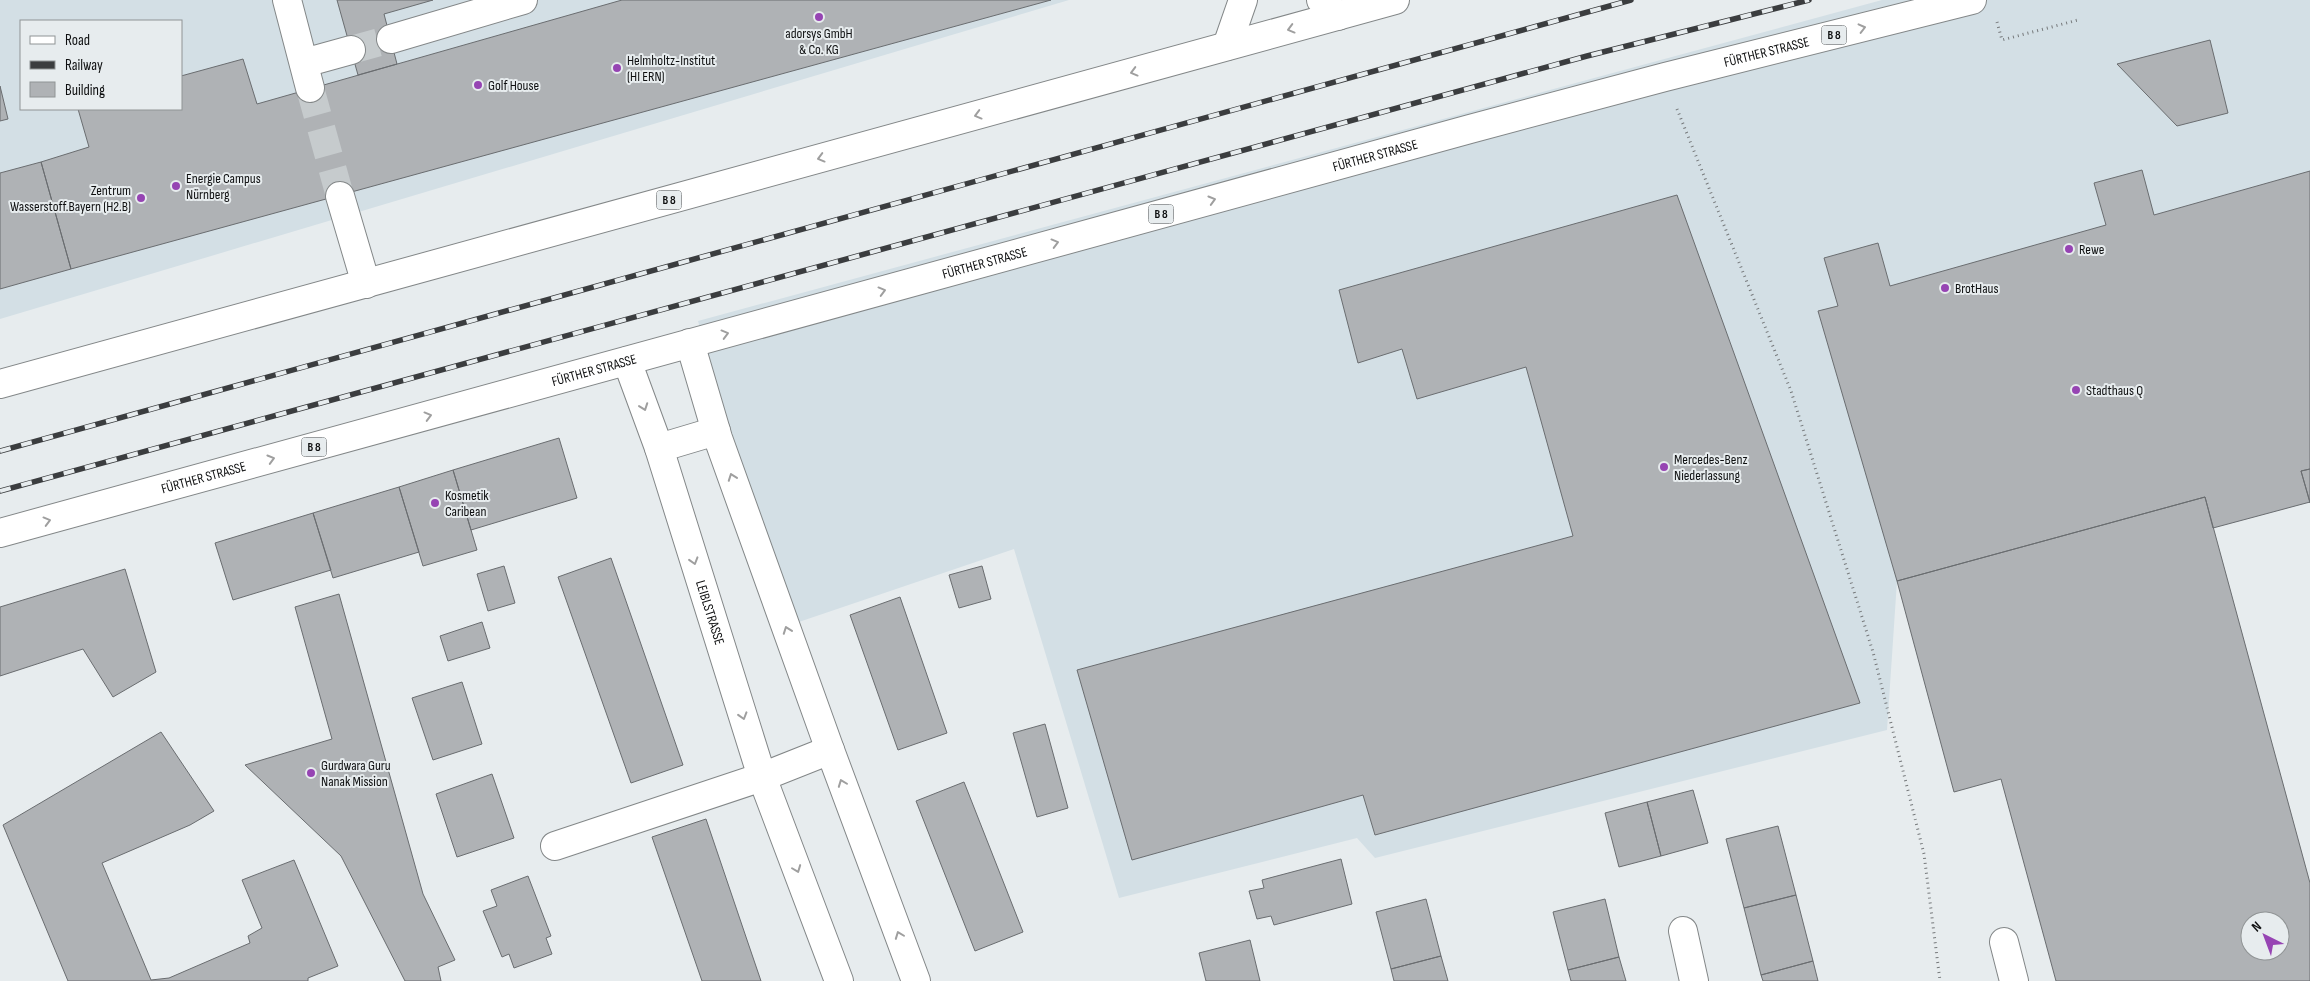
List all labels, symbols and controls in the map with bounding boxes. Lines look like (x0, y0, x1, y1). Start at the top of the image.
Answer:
marker: adorsys GmbH & Co. KG (813, 11, 825, 23)
legend (20, 20, 182, 110)
one-way arrow (1287, 23, 1296, 34)
one-way arrow (1858, 23, 1867, 34)
place label: adorsys GmbH & Co. KG (785, 25, 853, 58)
road number: B 8 (1822, 26, 1846, 44)
text: Road (65, 31, 90, 50)
street label: FÜRTHER STRASSE (1722, 33, 1811, 71)
place label: Helmholtz-Institut (HI ERN) (627, 52, 715, 85)
text: Railway (65, 56, 103, 75)
marker: Helmholtz-Institut (HI ERN) (611, 62, 623, 74)
one-way arrow (1130, 66, 1139, 77)
place label: Golf House (488, 77, 539, 94)
marker: Golf House (472, 79, 484, 91)
text: Building (65, 81, 105, 100)
one-way arrow (973, 109, 982, 120)
street label: FÜRTHER STRASSE (1331, 136, 1420, 175)
one-way arrow (817, 152, 826, 163)
place label: Energie Campus Nürnberg (186, 170, 261, 203)
marker: Energie Campus Nürnberg (170, 180, 182, 192)
place label: Zentrum Wasserstoff.Bayern (H2.B) (10, 182, 131, 215)
road number: B 8 (656, 190, 682, 210)
marker: Zentrum Wasserstoff.Bayern (H2.B) (135, 192, 147, 204)
one-way arrow (1208, 196, 1216, 206)
road number: B 8 (1148, 204, 1174, 223)
one-way arrow (1051, 239, 1059, 249)
place label: Rewe (2079, 241, 2104, 258)
street label: FÜRTHER STRASSE (940, 243, 1029, 283)
marker: Rewe (2063, 243, 2075, 255)
place label: BrotHaus (1955, 280, 1998, 297)
marker: BrotHaus (1939, 282, 1951, 294)
one-way arrow (877, 286, 886, 297)
one-way arrow (721, 329, 729, 340)
street label: FÜRTHER STRASSE (550, 350, 639, 390)
place label: Stadthaus Q (2086, 382, 2143, 399)
marker: Stadthaus Q (2070, 384, 2082, 396)
one-way arrow (638, 402, 648, 410)
one-way arrow (423, 411, 431, 421)
road number: B 8 (302, 438, 326, 457)
place label: Mercedes-Benz Niederlassung (1674, 451, 1747, 484)
one-way arrow (267, 454, 276, 465)
street label: FÜRTHER STRASSE (159, 458, 248, 497)
marker: Mercedes-Benz Niederlassung (1658, 461, 1670, 473)
one-way arrow (728, 474, 738, 482)
place label: Kosmetik Caribean (445, 487, 489, 520)
marker: Kosmetik Caribean (429, 497, 441, 509)
one-way arrow (42, 516, 51, 526)
one-way arrow (688, 557, 698, 565)
street label: LEIBLSTRASSE (692, 578, 728, 647)
one-way arrow (783, 627, 793, 635)
one-way arrow (737, 712, 747, 720)
place label: Gurdwara Guru Nanak Mission (321, 757, 391, 790)
marker: Gurdwara Guru Nanak Mission (305, 767, 317, 779)
one-way arrow (838, 779, 848, 788)
one-way arrow (791, 865, 801, 873)
north arrow (2240, 911, 2290, 961)
text: N (2248, 918, 2265, 936)
one-way arrow (895, 932, 905, 940)

